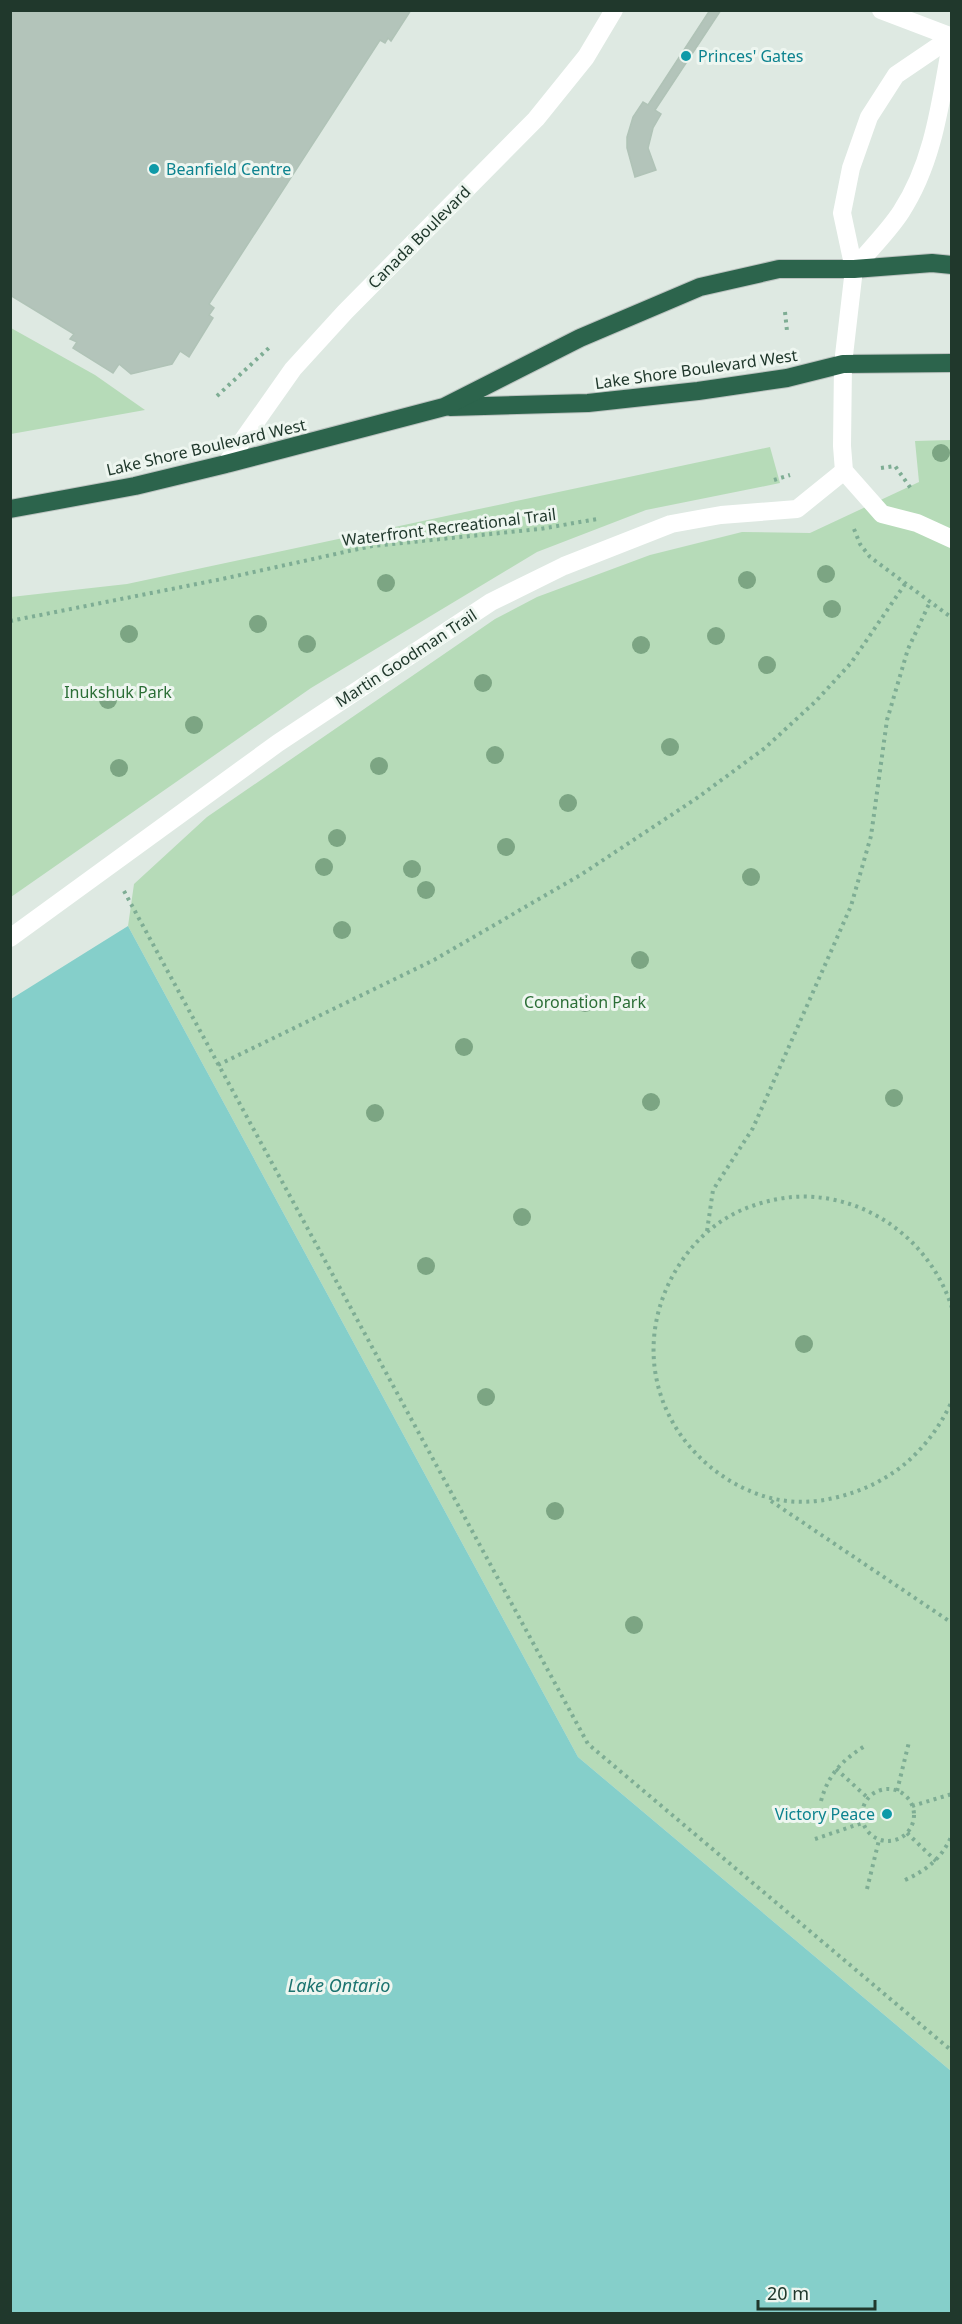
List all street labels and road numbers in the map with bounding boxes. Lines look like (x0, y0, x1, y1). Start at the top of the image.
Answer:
street label: Canada Boulevard (363, 181, 475, 293)
street label: Lake Shore Boulevard West (593, 344, 799, 394)
street label: Lake Shore Boulevard West (104, 413, 308, 481)
street label: Waterfront Recreational Trail (341, 503, 557, 551)
street label: Martin Goodman Trail (331, 604, 481, 712)

